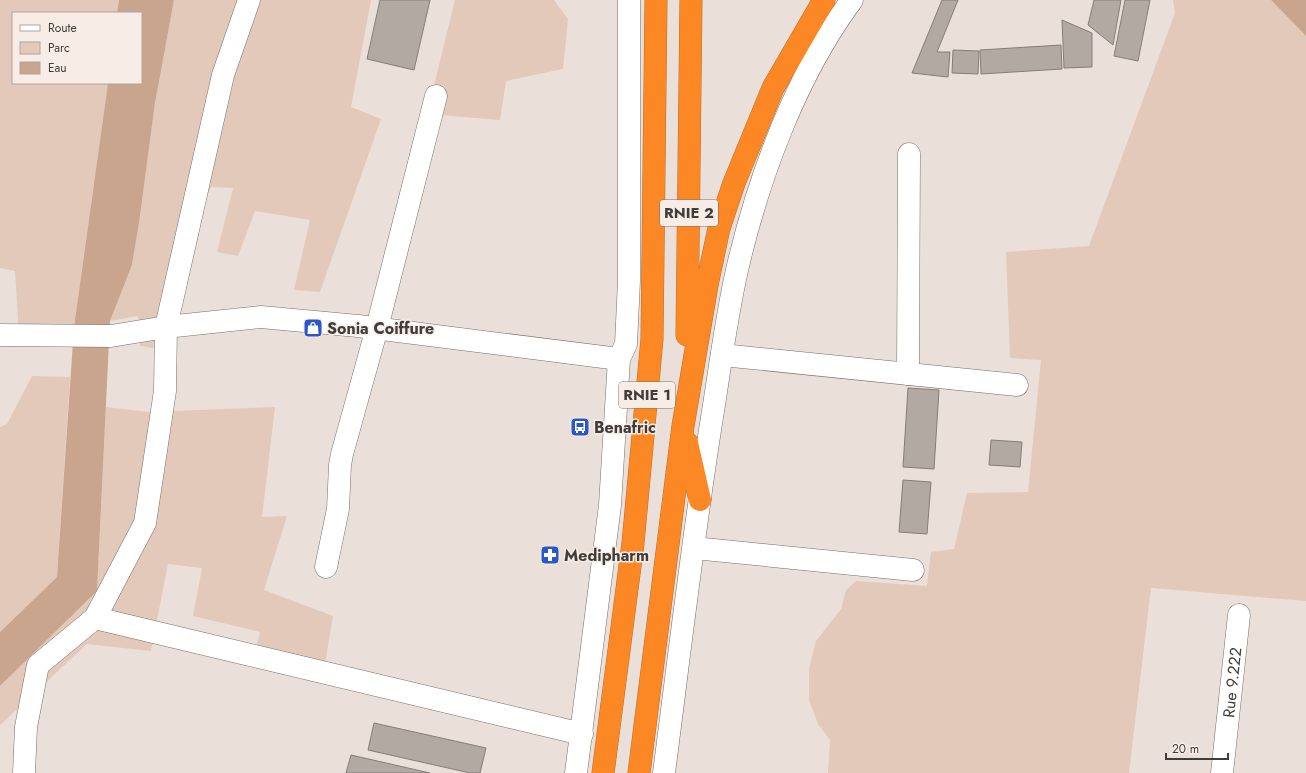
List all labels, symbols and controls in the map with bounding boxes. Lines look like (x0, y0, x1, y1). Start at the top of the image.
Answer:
legend (12, 12, 142, 84)
text: Route (48, 19, 77, 37)
text: Parc (48, 39, 70, 57)
text: Eau (48, 59, 67, 77)
road number: RNIE 2 (660, 200, 718, 226)
shop icon: Sonia Coiffure (302, 317, 324, 339)
place label: Sonia Coiffure (327, 317, 434, 340)
road number: RNIE 1 (619, 382, 675, 408)
bus stop icon: Benafric (569, 416, 591, 438)
place label: Benafric (594, 416, 656, 439)
pharmacy icon: Medipharm (539, 544, 561, 566)
place label: Medipharm (564, 544, 649, 567)
street label: Rue 9.222 (1217, 646, 1247, 719)
scale bar (1166, 735, 1228, 761)
text: 20 m (1172, 740, 1199, 758)

